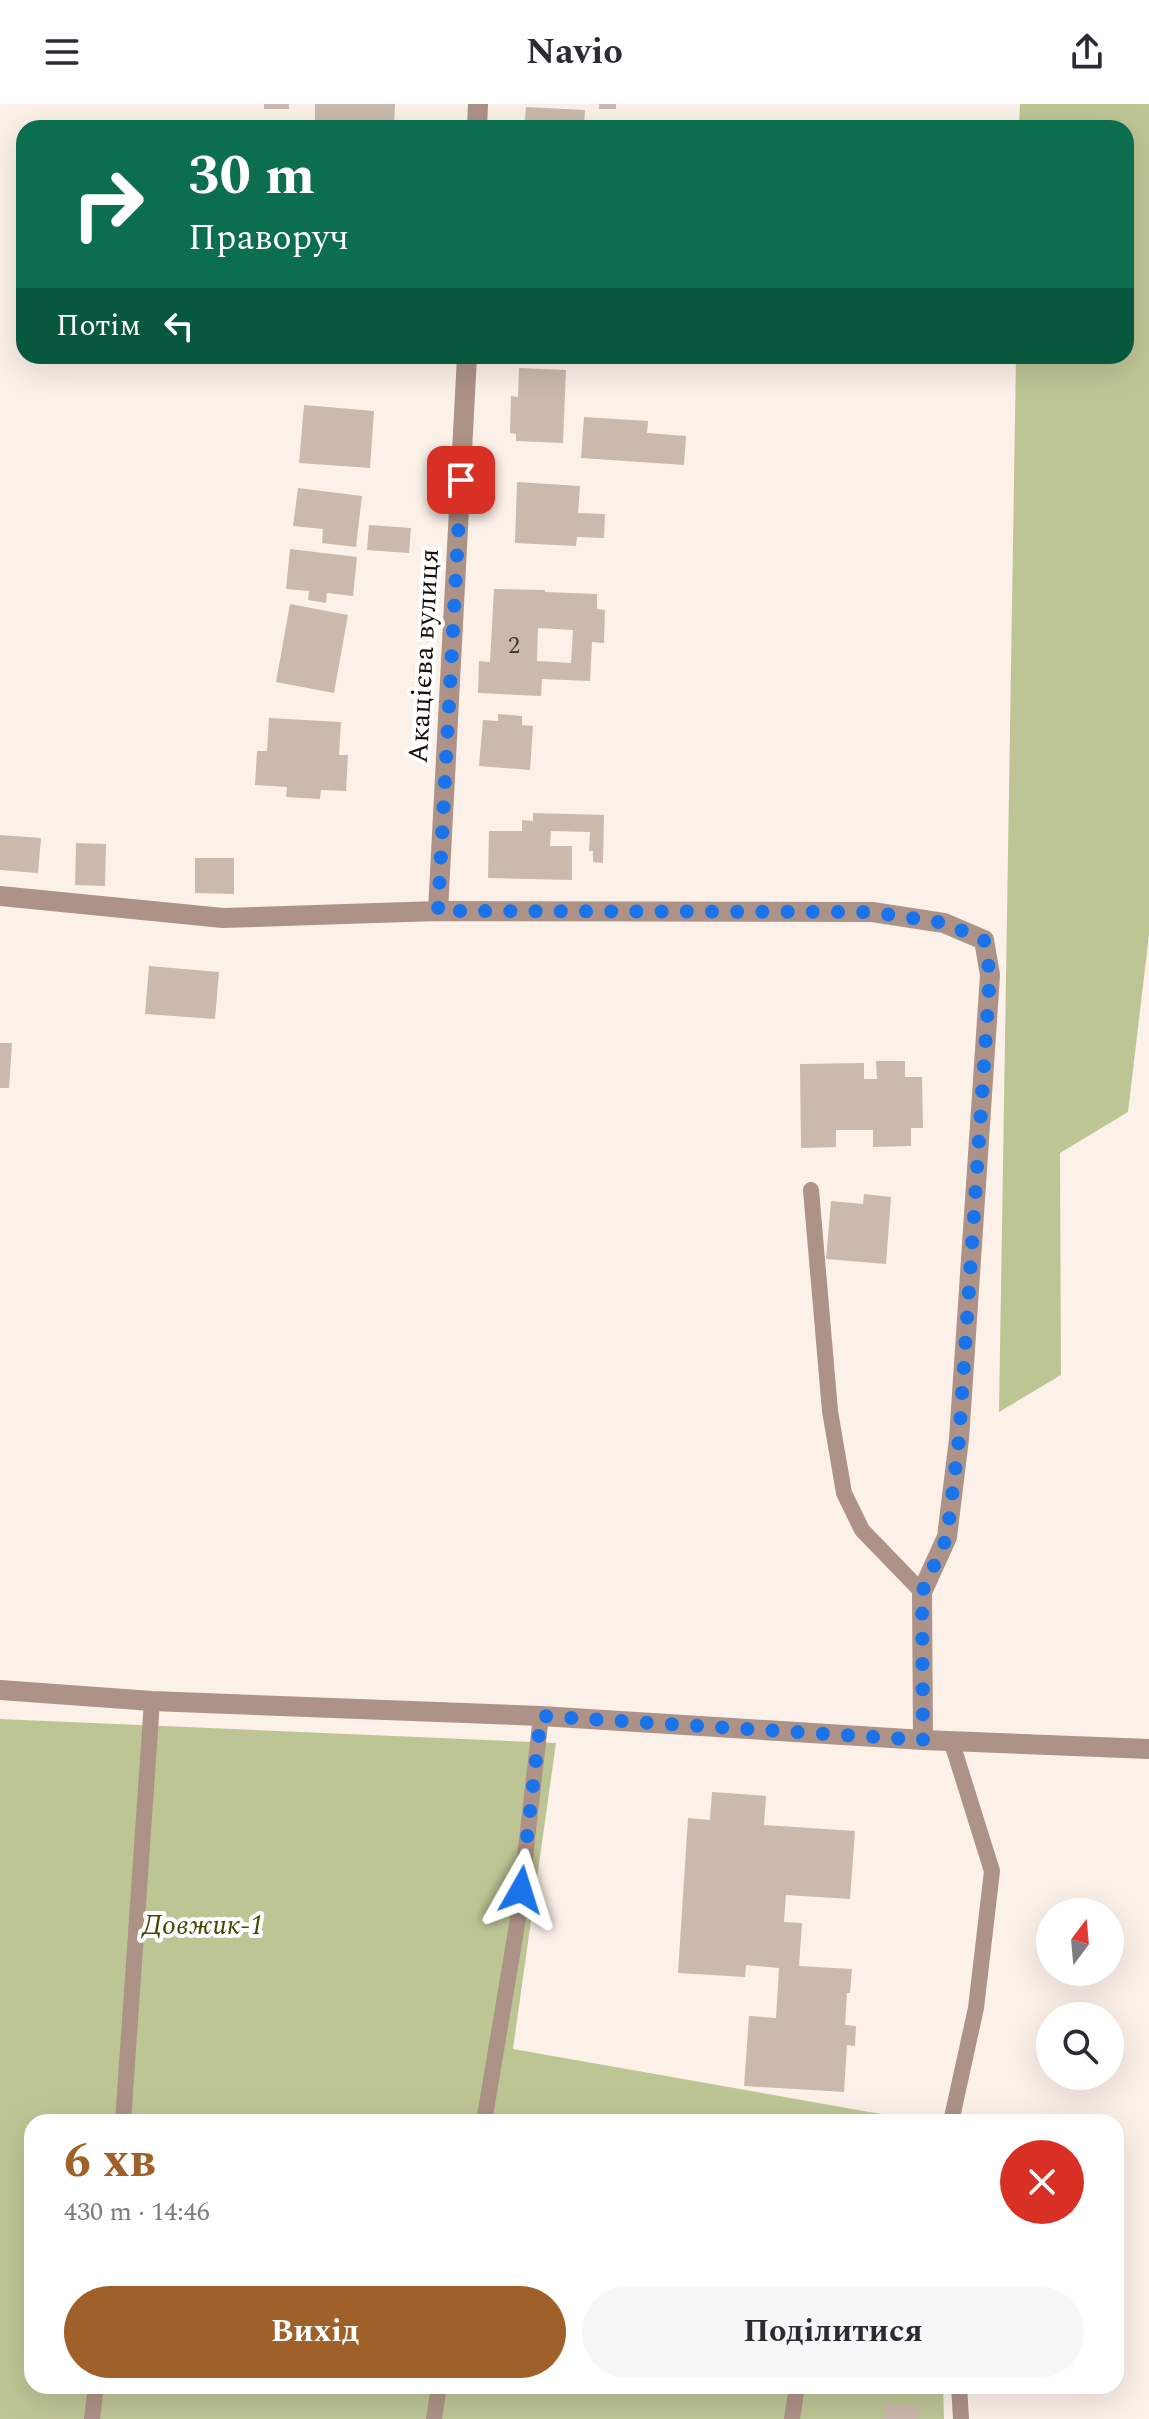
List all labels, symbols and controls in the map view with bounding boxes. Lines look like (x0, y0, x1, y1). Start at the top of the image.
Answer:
text: Navio (526, 25, 623, 80)
icon: menu (40, 30, 84, 74)
icon: share (1065, 30, 1109, 74)
text: 30 m (188, 134, 315, 219)
icon: right (56, 152, 160, 256)
text: Праворуч (188, 211, 349, 266)
text: Потім (56, 303, 141, 349)
icon: left (157, 304, 201, 348)
pin (427, 446, 495, 514)
icon: arrive (439, 458, 483, 502)
street label: Акацієва вулиця (397, 547, 451, 765)
house number: 2 (508, 628, 520, 664)
position arrow (479, 1848, 563, 1932)
north arrow (1036, 1898, 1124, 1986)
map controls (1036, 1898, 1124, 2090)
park label: Довжик-1 (141, 1904, 264, 1947)
button: search (1036, 2002, 1124, 2090)
text: 6 хв (64, 2125, 156, 2198)
button: close (1000, 2140, 1084, 2224)
text: 430 m · 14:46 (64, 2192, 210, 2232)
button: Вихід (64, 2286, 566, 2378)
button: Поділитися (582, 2286, 1084, 2378)

